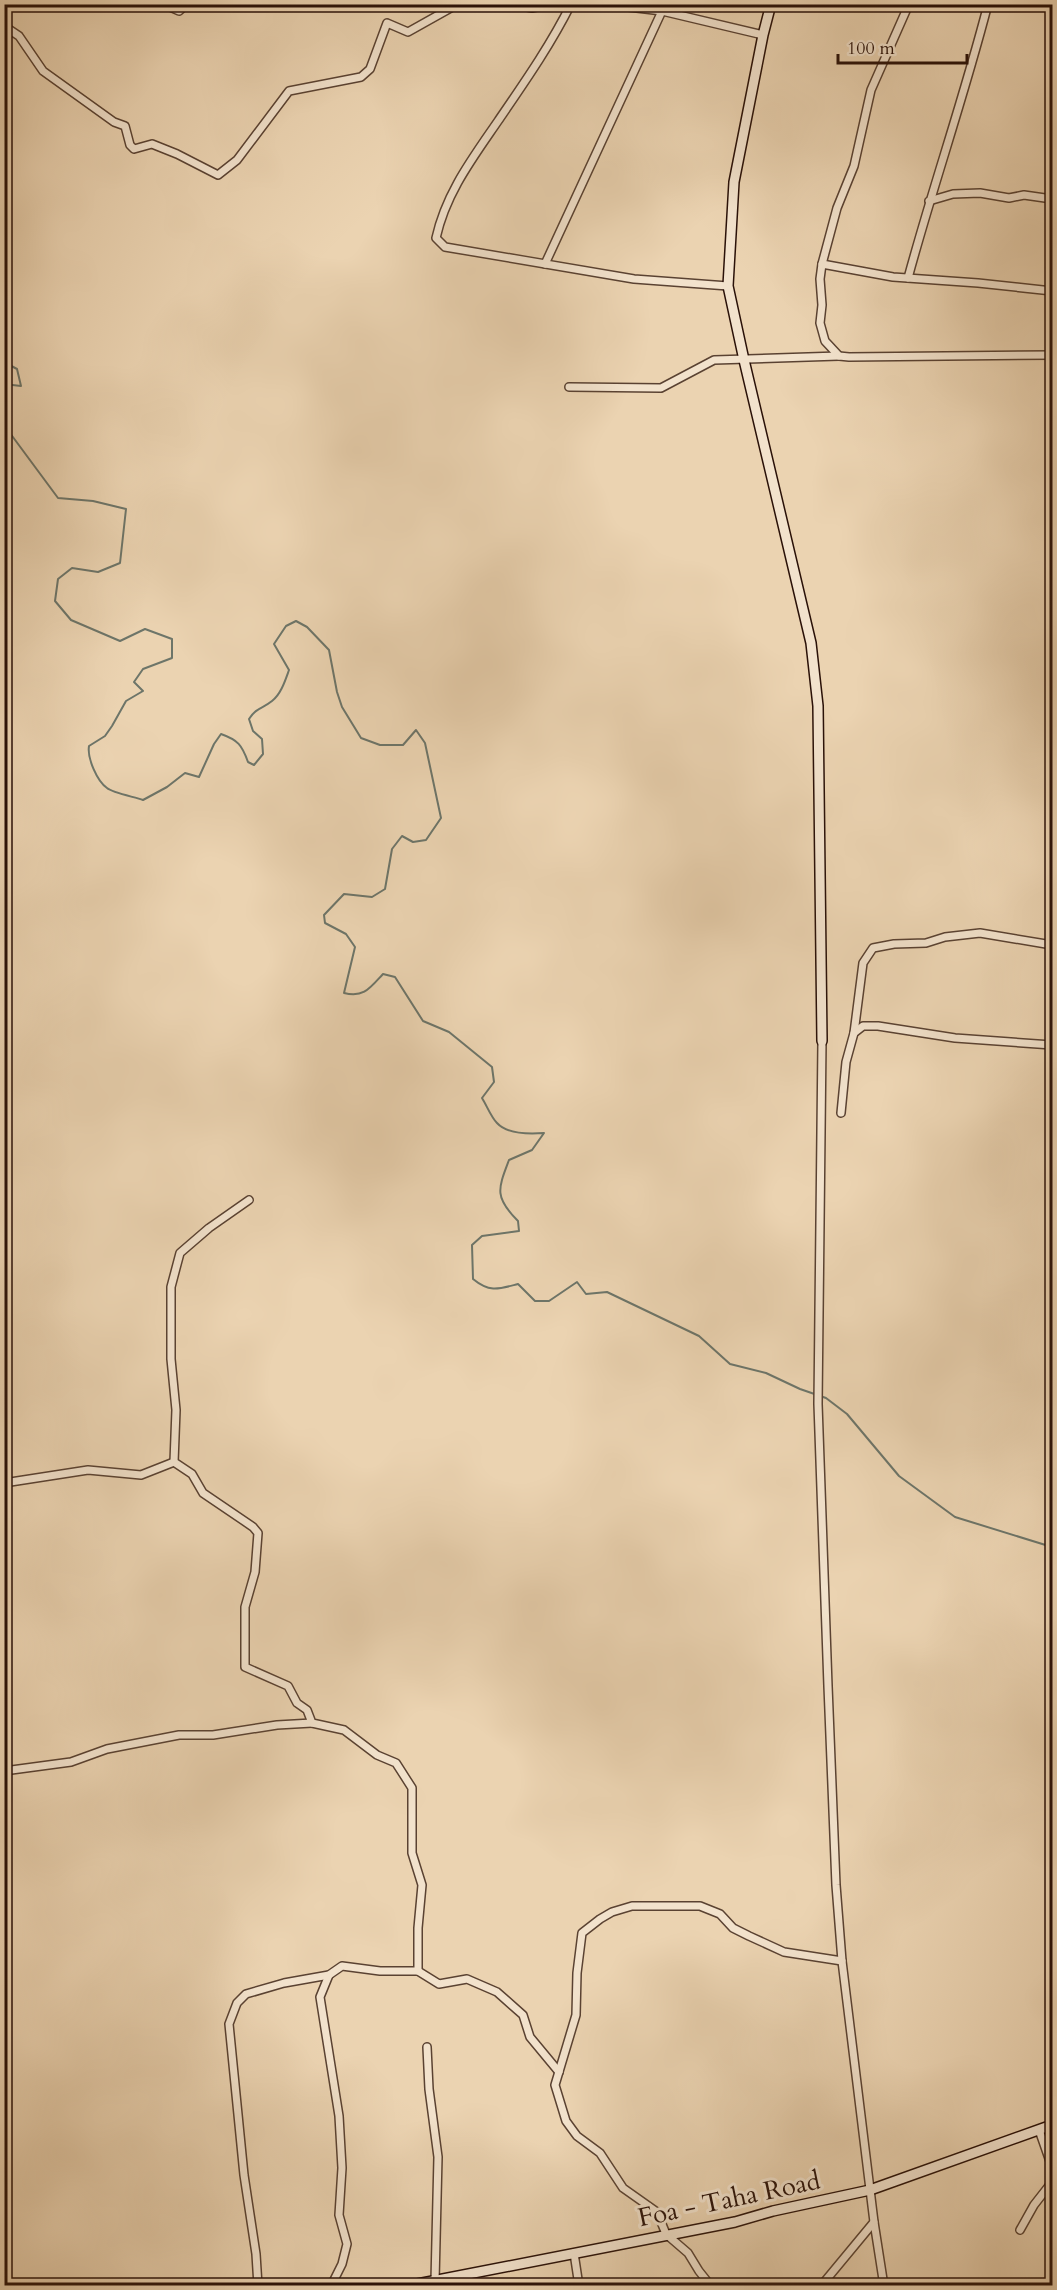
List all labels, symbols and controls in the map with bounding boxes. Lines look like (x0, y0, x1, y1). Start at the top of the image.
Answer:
scale bar (838, 27, 967, 65)
text: 100 m (847, 36, 895, 61)
street label: Foa - Taha Road (635, 2163, 824, 2235)

